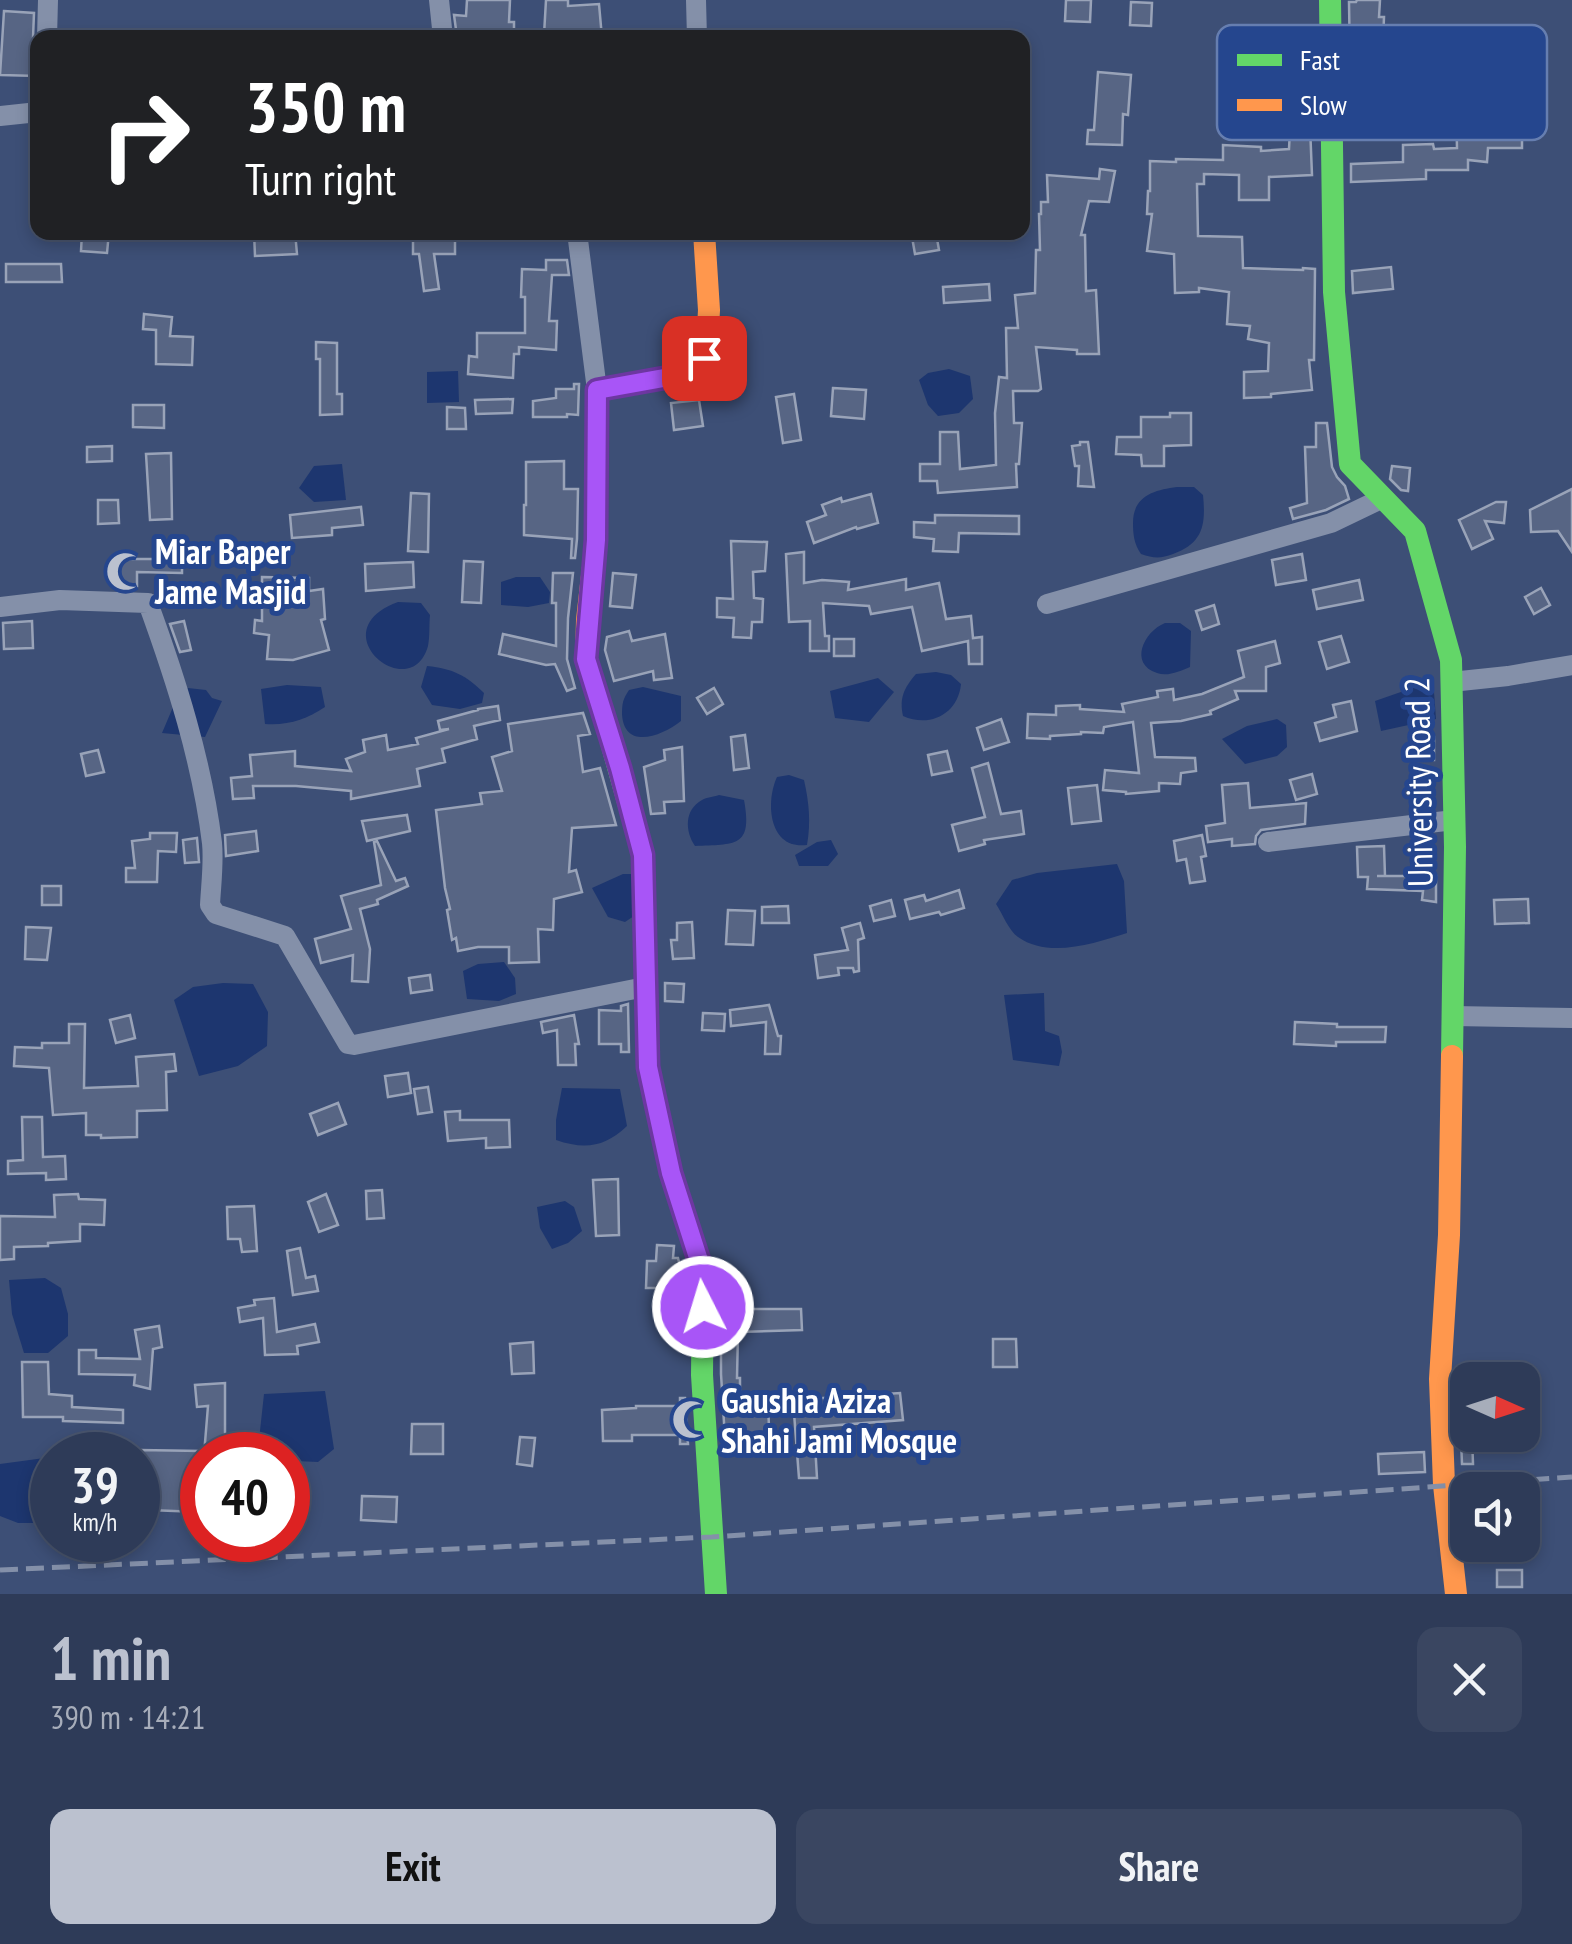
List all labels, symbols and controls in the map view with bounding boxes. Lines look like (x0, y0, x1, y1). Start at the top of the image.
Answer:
legend (1217, 25, 1547, 140)
text: Fast (1300, 41, 1340, 78)
text: 350 m (245, 61, 406, 151)
icon: right (80, 70, 210, 200)
text: Slow (1300, 86, 1347, 123)
text: Turn right (245, 149, 396, 207)
pin (662, 316, 747, 401)
icon: arrive (677, 331, 732, 386)
place label: Miar Baper Jame Masjid (154, 528, 306, 614)
mosque icon: Miar Baper Jame Masjid (104, 550, 146, 592)
street label: University Road 2 (1393, 677, 1443, 887)
position arrow (651, 1255, 755, 1359)
north arrow (1450, 1362, 1540, 1452)
map controls (1450, 1362, 1540, 1562)
place label: Gaushia Aziza Shahi Jami Mosque (721, 1377, 957, 1463)
mosque icon: Gaushia Aziza Shahi Jami Mosque (670, 1399, 712, 1441)
speed limit sign: 40 (180, 1432, 310, 1562)
text: 39 (71, 1452, 119, 1517)
button: sound (1450, 1472, 1540, 1562)
text: km/h (73, 1506, 117, 1538)
text: 1 min (50, 1619, 171, 1697)
button: close (1417, 1627, 1522, 1732)
text: 390 m · 14:21 (50, 1696, 205, 1738)
button: Exit (50, 1809, 776, 1924)
button: Share (796, 1809, 1522, 1924)

